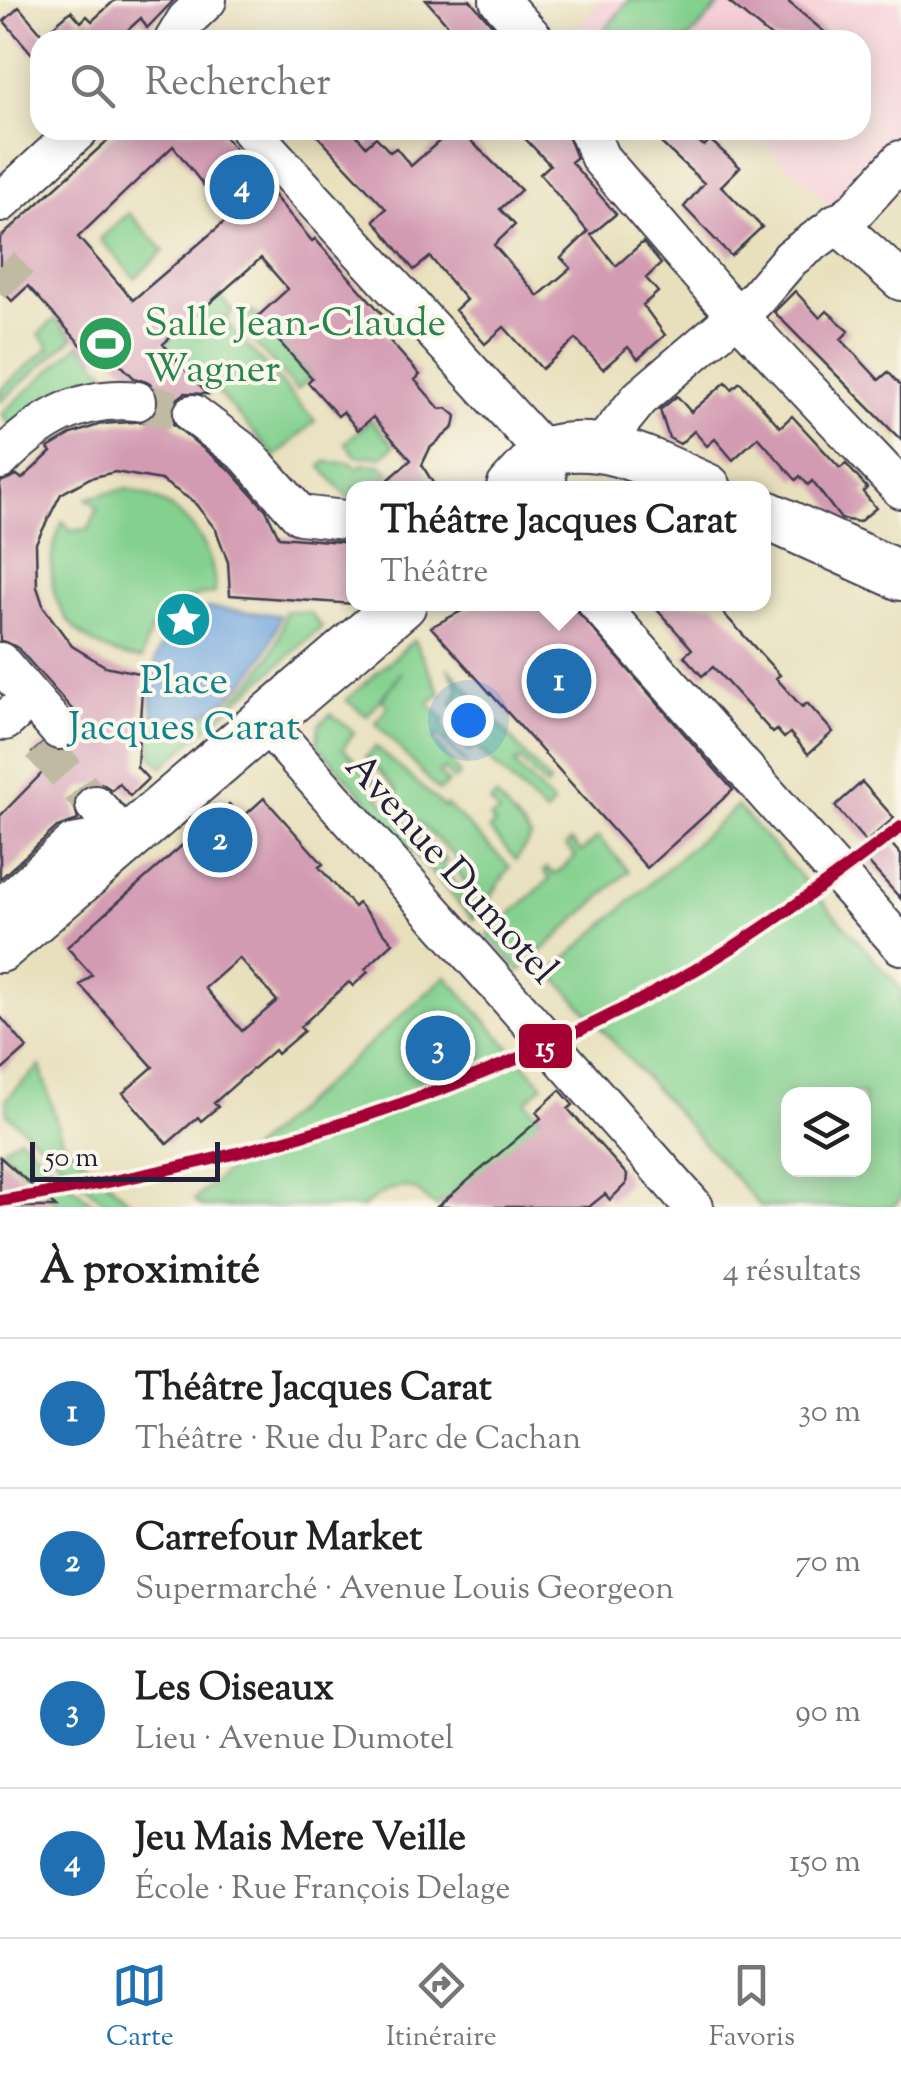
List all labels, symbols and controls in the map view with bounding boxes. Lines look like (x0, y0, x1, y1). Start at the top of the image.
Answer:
search box (30, 30, 871, 140)
icon: search (65, 58, 120, 113)
text: Rechercher (145, 58, 331, 112)
pin: 4 (210, 150, 274, 224)
place label: Salle Jean-Claude Wagner (144, 297, 446, 400)
sports icon: Salle Jean-Claude Wagner (75, 314, 135, 374)
popup (346, 481, 771, 611)
text: Théâtre Jacques Carat (380, 496, 737, 550)
text: Théâtre (380, 550, 488, 596)
place icon: Place Jacques Carat (154, 590, 214, 650)
pin: 1 (526, 644, 592, 718)
place label: Place Jacques Carat (66, 655, 300, 758)
your location (443, 695, 494, 746)
street label: Avenue Dumotel (330, 742, 569, 999)
pin: 2 (188, 802, 252, 878)
pin: 3 (406, 1010, 470, 1086)
line badge: 15 (517, 1022, 574, 1070)
text: 15 (535, 1029, 555, 1069)
map controls (781, 1087, 871, 1177)
button: layers (781, 1087, 871, 1177)
scale bar (30, 1137, 220, 1182)
text: 50 m (45, 1139, 99, 1179)
text: À proximité (40, 1242, 260, 1302)
text: 4 résultats (723, 1249, 861, 1295)
text: Théâtre Jacques Carat (135, 1363, 492, 1417)
text: 1 (67, 1390, 78, 1436)
text: 30 m (798, 1390, 861, 1436)
text: Théâtre · Rue du Parc de Cachan (135, 1417, 581, 1463)
text: Carrefour Market (135, 1513, 422, 1567)
text: 2 (65, 1540, 80, 1586)
text: 70 m (795, 1540, 861, 1586)
text: Supermarché · Avenue Louis Georgeon (135, 1567, 674, 1613)
text: Les Oiseaux (135, 1663, 334, 1717)
text: 3 (66, 1690, 79, 1736)
text: 90 m (795, 1690, 861, 1736)
text: Lieu · Avenue Dumotel (135, 1717, 454, 1763)
text: Jeu Mais Mere Veille (135, 1813, 466, 1867)
text: 4 (64, 1840, 81, 1886)
text: 150 m (789, 1840, 861, 1886)
text: École · Rue François Delage (135, 1867, 510, 1913)
tab: Carte (106, 1958, 174, 2058)
tab: Itinéraire (386, 1958, 497, 2058)
tab: Favoris (709, 1958, 795, 2058)

